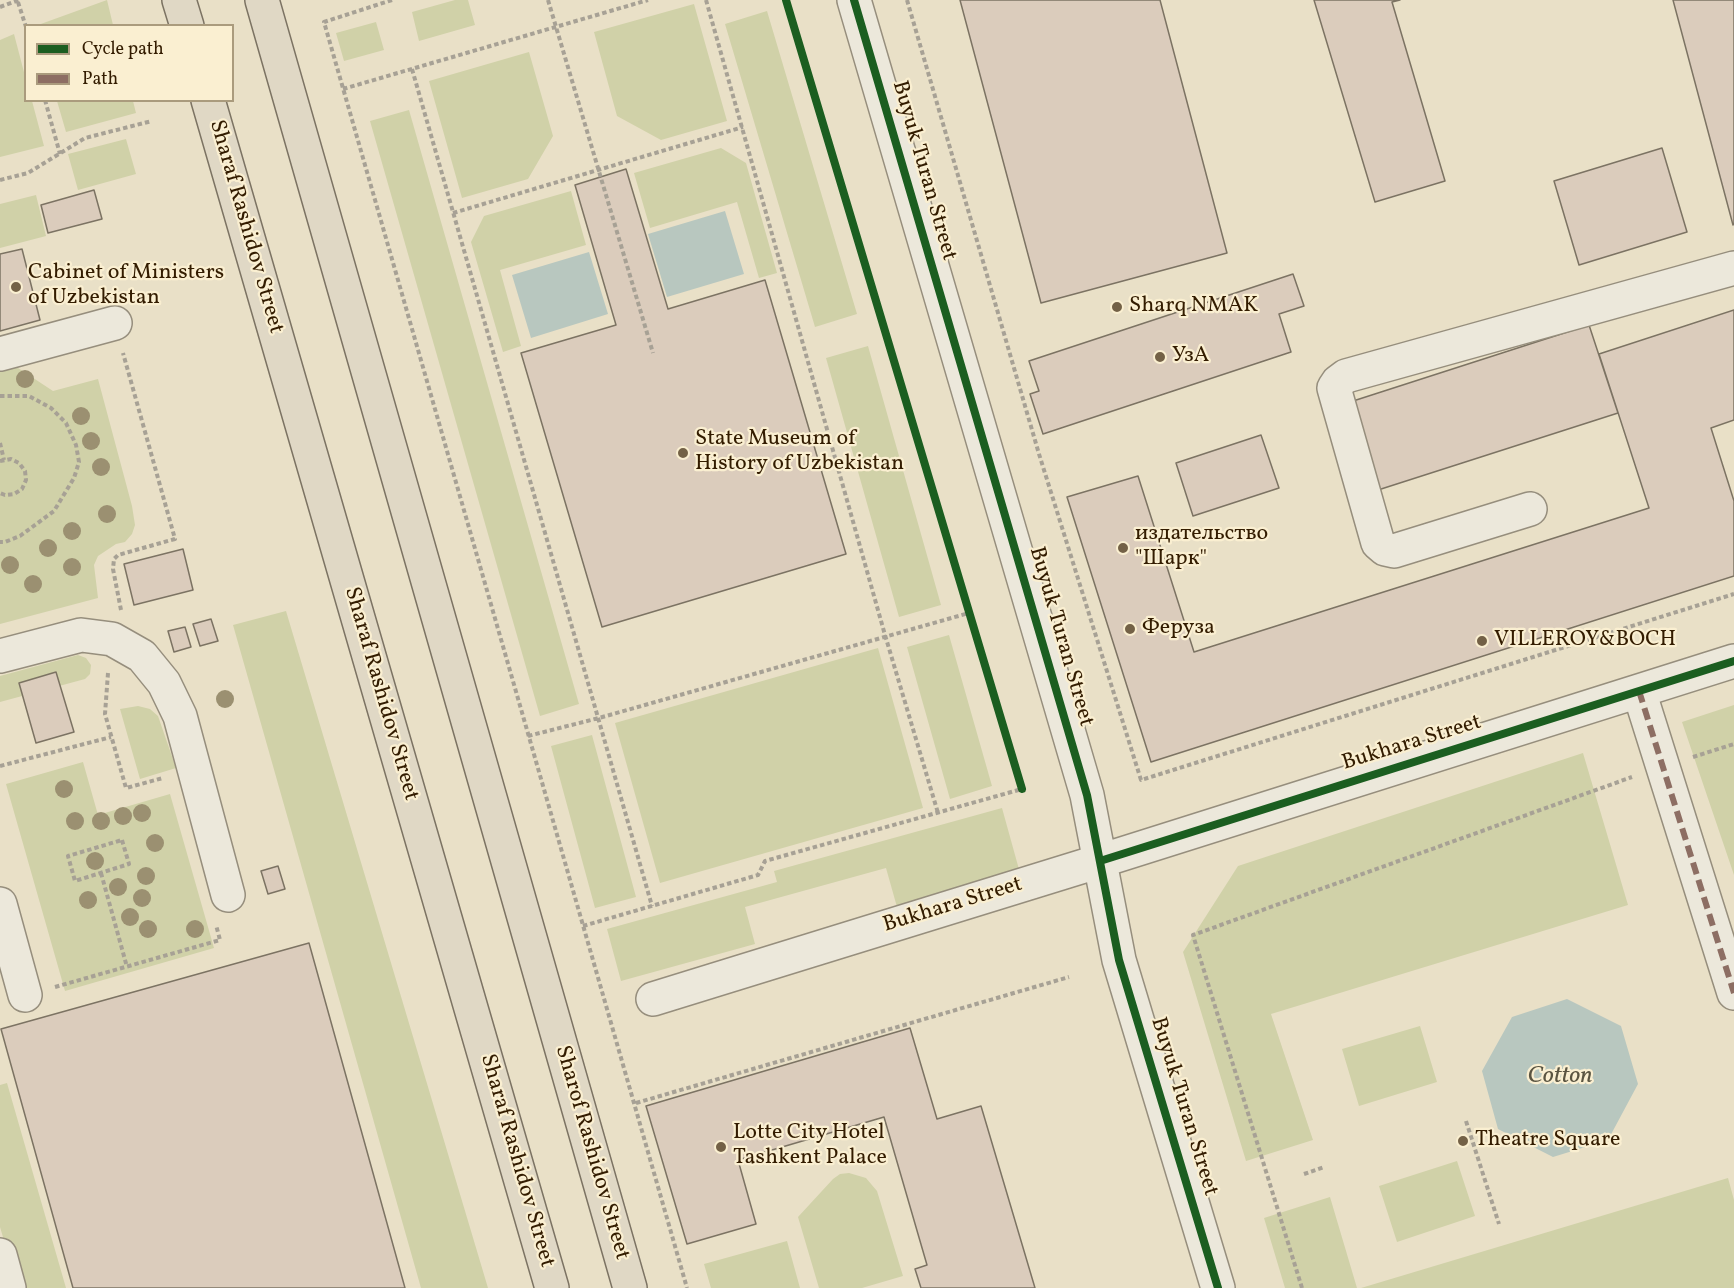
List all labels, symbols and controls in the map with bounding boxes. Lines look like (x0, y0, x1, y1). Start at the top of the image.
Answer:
legend (24, 24, 234, 102)
text: Cycle path (82, 37, 164, 62)
text: Path (82, 67, 118, 92)
street label: Buyuk Turan Street (885, 78, 961, 264)
street label: Sharaf Rashidov Street (202, 117, 288, 337)
place label: Cabinet of Ministers of Uzbekistan (28, 261, 224, 312)
marker: Cabinet of Ministers of Uzbekistan (9, 280, 23, 294)
place label: Sharq NMAK (1129, 294, 1258, 320)
marker: Sharq NMAK (1110, 300, 1124, 314)
place label: УзА (1172, 344, 1209, 370)
marker: УзА (1153, 350, 1167, 364)
place label: State Museum of History of Uzbekistan (695, 427, 904, 478)
marker: State Museum of History of Uzbekistan (676, 446, 690, 460)
place label: издательство "Шарк" (1135, 522, 1268, 574)
marker: издательство "Шарк" (1116, 541, 1130, 555)
street label: Buyuk Turan Street (1022, 544, 1098, 730)
street label: Sharaf Rashidov Street (337, 584, 423, 804)
place label: Феруза (1142, 616, 1215, 642)
marker: Феруза (1123, 622, 1137, 636)
place label: VILLEROY&BOCH (1494, 628, 1676, 654)
marker: VILLEROY&BOCH (1475, 634, 1489, 648)
street label: Bukhara Street (1339, 710, 1485, 778)
street label: Bukhara Street (880, 872, 1026, 940)
street label: Buyuk Turan Street (1143, 1014, 1223, 1200)
street label: Sharof Rashidov Street (548, 1043, 634, 1263)
street label: Sharaf Rashidov Street (473, 1051, 559, 1271)
water label: Cotton (1528, 1064, 1592, 1092)
place label: Lotte City Hotel Tashkent Palace (733, 1121, 887, 1172)
place label: Theatre Square (1475, 1128, 1621, 1154)
marker: Theatre Square (1456, 1134, 1470, 1148)
marker: Lotte City Hotel Tashkent Palace (714, 1140, 728, 1154)

